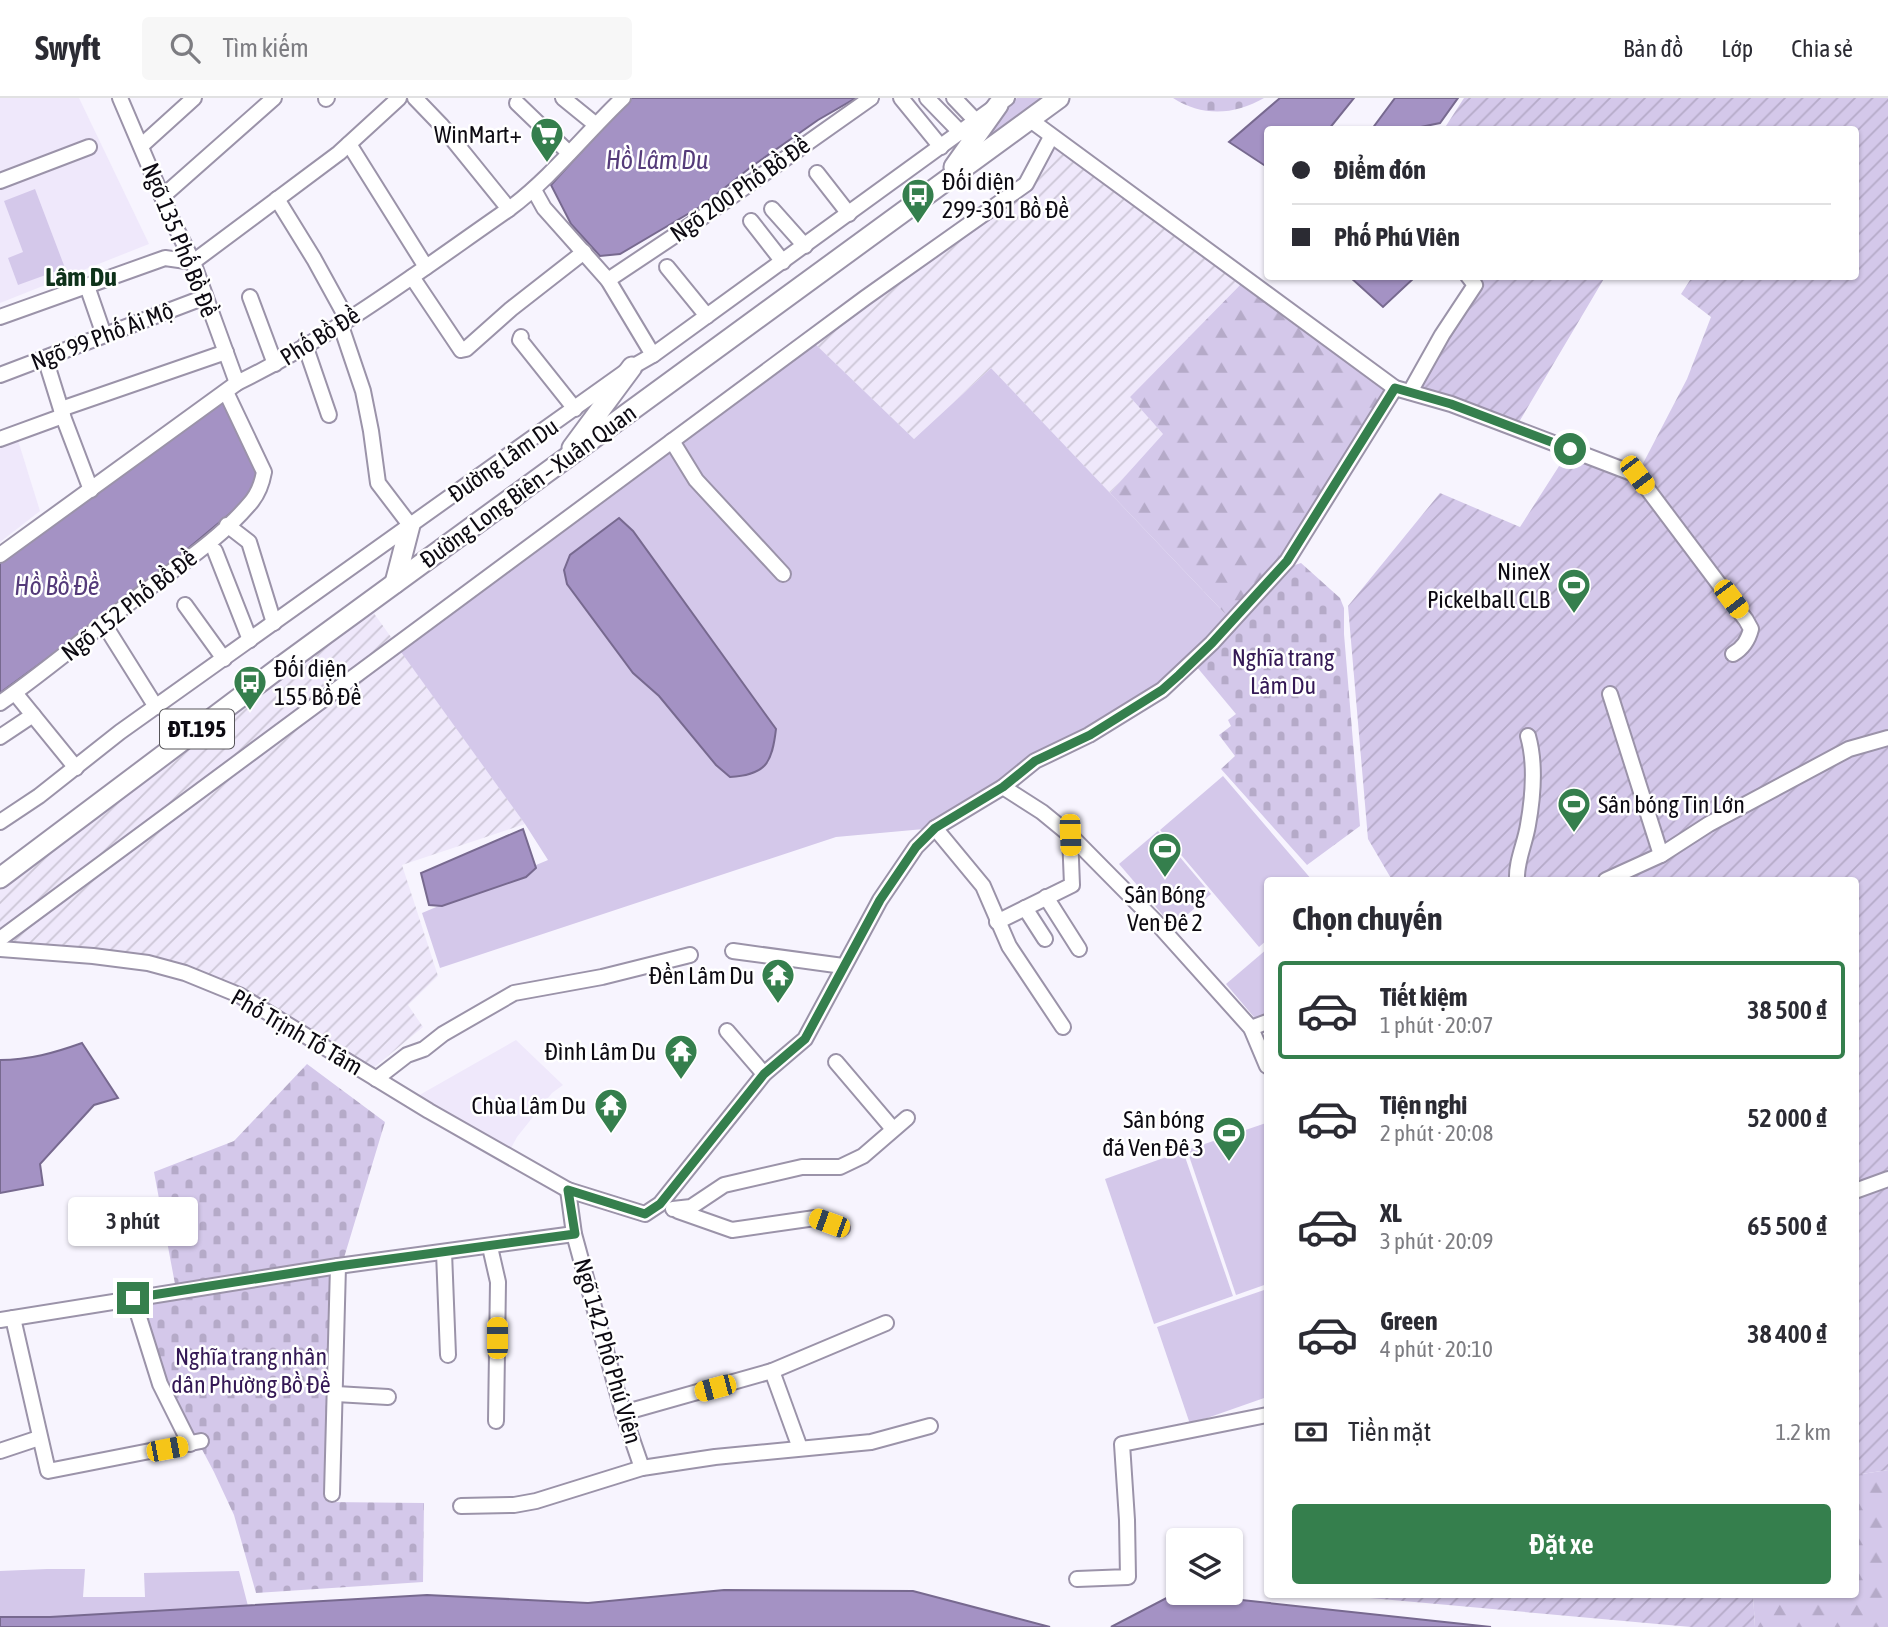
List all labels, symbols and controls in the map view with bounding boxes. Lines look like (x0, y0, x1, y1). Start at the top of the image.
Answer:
search box (142, 17, 632, 80)
text: Swyft (35, 29, 100, 67)
icon: search (166, 29, 204, 67)
text: Tìm kiếm (222, 33, 309, 63)
text: Bản đồ (1623, 35, 1683, 62)
text: Lớp (1721, 35, 1753, 62)
text: Chia sẻ (1791, 35, 1853, 62)
supermarket icon: WinMart+ (528, 115, 566, 164)
place label: WinMart+ (434, 121, 522, 148)
street label: Ngõ 200 Phố Bồ Đề (665, 131, 815, 247)
water label: Hồ Lâm Du (606, 145, 708, 175)
text: Điểm đón (1334, 155, 1426, 185)
street label: Ngõ 135 Phố Bồ Đề (137, 159, 223, 321)
place label: Đối diện 299-301 Bồ Đề (942, 168, 1069, 223)
bus stop icon: Đối diện 299-301 Bồ Đề (899, 176, 937, 225)
text: Phố Phú Viên (1334, 222, 1460, 252)
district label: Lâm Du (45, 262, 117, 292)
street label: Ngõ 99 Phố Ái Mộ (27, 296, 177, 376)
street label: Phố Bồ Đề (275, 301, 365, 371)
street label: Đường Long Biên – Xuân Quan (415, 399, 641, 573)
street label: Đường Lâm Du (443, 412, 563, 508)
route start (1554, 433, 1586, 465)
car (1616, 452, 1659, 498)
street label: Ngõ 152 Phố Bồ Đề (56, 544, 202, 666)
place label: NineX Pickelball CLB (1427, 558, 1551, 613)
sports icon: NineX Pickelball CLB (1555, 566, 1593, 615)
water label: Hồ Bồ Đề (14, 571, 100, 601)
car (1710, 576, 1753, 622)
park label: Nghĩa trang Lâm Du (1232, 644, 1335, 699)
place label: Đối diện 155 Bồ Đề (274, 655, 361, 710)
bus stop icon: Đối diện 155 Bồ Đề (231, 663, 269, 712)
road number: ĐT.195 (160, 709, 234, 748)
sports icon: Sân bóng Tin Lớn (1555, 785, 1593, 834)
place label: Sân bóng Tin Lớn (1598, 791, 1745, 818)
car (1059, 814, 1082, 856)
sports icon: Sân Bóng Ven Đê 2 (1146, 830, 1184, 879)
place label: Sân Bóng Ven Đê 2 (1125, 881, 1206, 936)
text: Chọn chuyến (1292, 900, 1443, 937)
temple icon: Đền Lâm Du (759, 956, 797, 1005)
place label: Đền Lâm Du (649, 962, 754, 989)
icon: car (1296, 979, 1359, 1042)
text: Tiết kiệm (1380, 982, 1468, 1012)
street label: Phố Trịnh Tố Tâm (227, 984, 367, 1080)
text: 38 500 ₫ (1747, 995, 1827, 1025)
text: 1 phút · 20:07 (1380, 1012, 1493, 1038)
temple icon: Đình Lâm Du (662, 1032, 700, 1081)
place label: Đình Lâm Du (544, 1038, 656, 1065)
temple icon: Chùa Lâm Du (592, 1086, 630, 1135)
icon: car (1296, 1087, 1359, 1150)
text: Tiện nghi (1380, 1090, 1467, 1120)
place label: Chùa Lâm Du (471, 1092, 586, 1119)
text: 52 000 ₫ (1747, 1103, 1827, 1133)
place label: Sân bóng đá Ven Đê 3 (1102, 1106, 1205, 1161)
sports icon: Sân bóng đá Ven Đê 3 (1210, 1114, 1248, 1163)
text: 2 phút · 20:08 (1380, 1120, 1493, 1146)
icon: car (1296, 1195, 1359, 1258)
callout: 3 phút (68, 1196, 198, 1246)
text: XL (1380, 1198, 1402, 1228)
car (806, 1206, 853, 1240)
text: 3 phút (106, 1208, 160, 1234)
text: 65 500 ₫ (1747, 1211, 1827, 1241)
text: 3 phút · 20:09 (1380, 1228, 1493, 1254)
street label: Ngõ 142 Phố Phú Viên (569, 1255, 647, 1447)
route end (117, 1282, 149, 1314)
icon: car (1296, 1303, 1359, 1366)
text: Green (1380, 1306, 1438, 1336)
car (487, 1317, 508, 1359)
text: 38 400 ₫ (1747, 1319, 1827, 1349)
text: 4 phút · 20:10 (1380, 1336, 1493, 1362)
park label: Nghĩa trang nhân dân Phường Bồ Đề (171, 1343, 331, 1398)
car (692, 1372, 739, 1404)
icon: cash (1292, 1413, 1330, 1451)
text: Tiền mặt (1348, 1417, 1431, 1447)
text: 1.2 km (1775, 1419, 1831, 1445)
car (145, 1435, 190, 1463)
button: Đặt xe (1292, 1504, 1831, 1584)
map controls (1166, 1528, 1243, 1605)
button: layers (1166, 1528, 1243, 1605)

